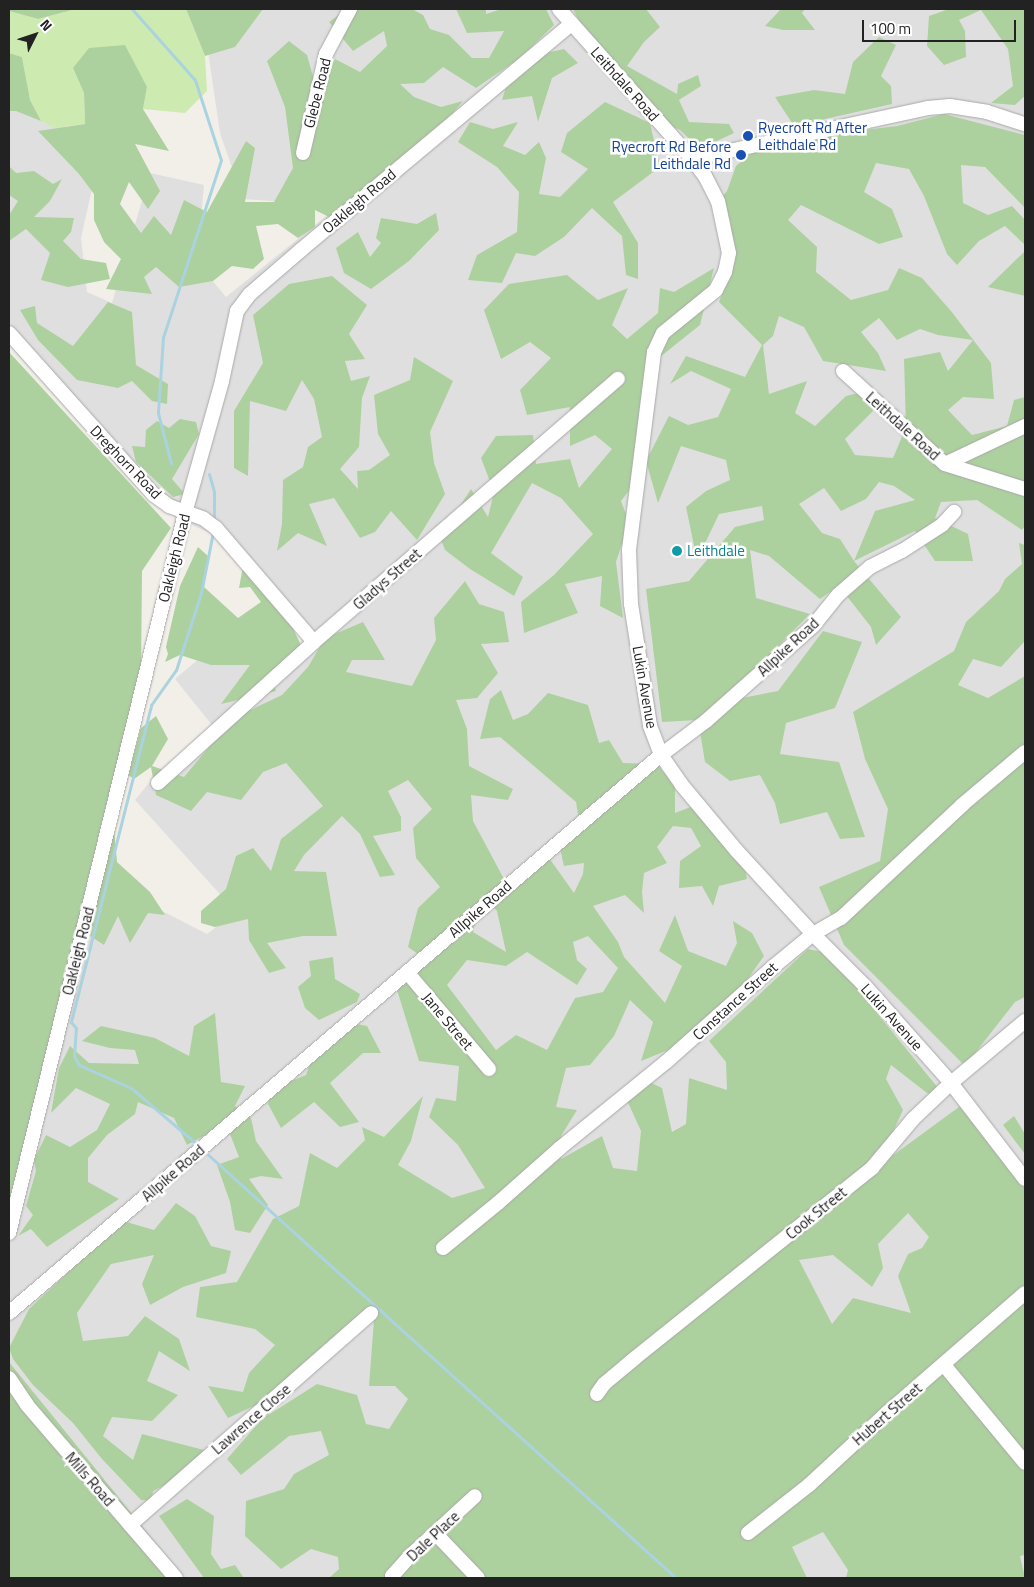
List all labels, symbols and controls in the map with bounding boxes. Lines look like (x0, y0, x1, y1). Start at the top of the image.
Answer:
north arrow (10, 10, 60, 60)
scale bar (864, 10, 1018, 42)
text: N (36, 14, 58, 35)
text: 100 m (870, 17, 911, 40)
street label: Leithdale Road (587, 43, 663, 125)
street label: Glebe Road (300, 56, 334, 130)
place label: Ryecroft Rd After Leithdale Rd (758, 118, 867, 153)
marker: Ryecroft Rd After Leithdale Rd (742, 130, 754, 142)
place label: Ryecroft Rd Before Leithdale Rd (612, 137, 731, 172)
marker: Ryecroft Rd Before Leithdale Rd (735, 149, 747, 161)
street label: Oakleigh Road (319, 165, 399, 237)
street label: Leithdale Road (862, 388, 944, 464)
street label: Dreghorn Road (87, 422, 165, 502)
street label: Oakleigh Road (154, 512, 194, 604)
place label: Leithdale (687, 542, 745, 560)
street label: Gladys Street (349, 545, 425, 613)
marker: Leithdale (671, 545, 683, 557)
street label: Allpike Road (754, 614, 822, 680)
street label: Lukin Avenue (629, 644, 661, 730)
street label: Allpike Road (445, 877, 515, 941)
street label: Oakleigh Road (58, 905, 98, 997)
street label: Constance Street (689, 958, 781, 1044)
street label: Lukin Avenue (857, 980, 927, 1054)
street label: Jane Street (419, 989, 477, 1053)
street label: Allpike Road (138, 1141, 208, 1205)
street label: Cook Street (782, 1183, 850, 1243)
street label: Hubert Street (849, 1379, 925, 1449)
street label: Lawrence Close (208, 1380, 294, 1458)
street label: Mills Road (62, 1448, 118, 1510)
street label: Dale Place (403, 1507, 463, 1565)

